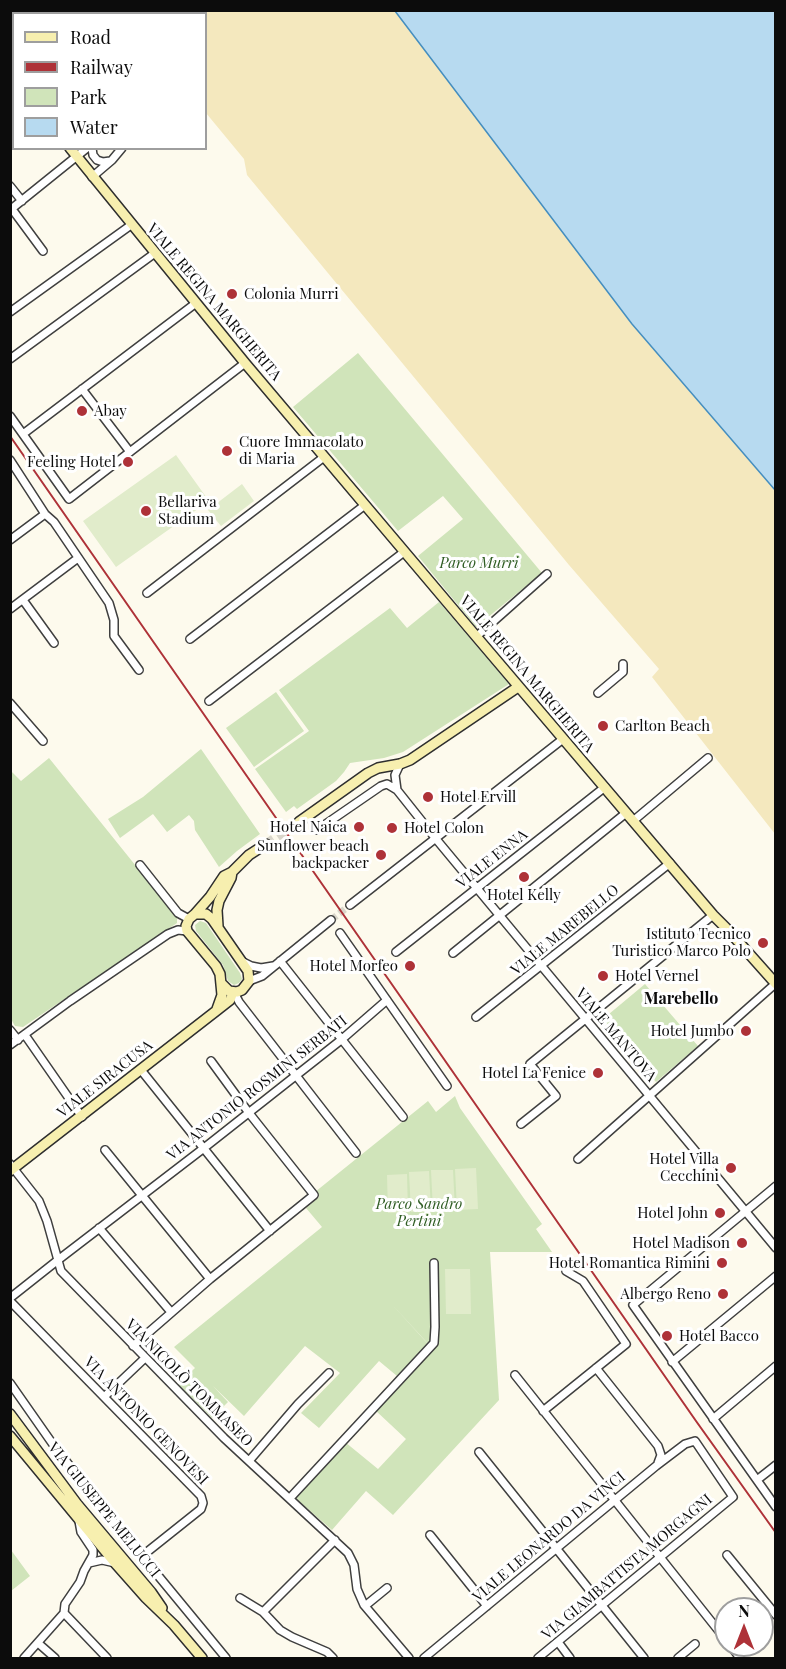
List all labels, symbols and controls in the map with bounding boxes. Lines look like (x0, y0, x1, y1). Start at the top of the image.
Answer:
legend (12, 12, 207, 150)
text: Road (70, 25, 111, 49)
text: Railway (70, 55, 133, 79)
text: Park (70, 85, 107, 109)
text: Water (70, 115, 118, 139)
street label: VIALE REGINA MARGHERITA (143, 220, 285, 384)
place label: Colonia Murri (244, 285, 339, 303)
marker: Colonia Murri (225, 287, 239, 301)
place label: Abay (94, 402, 127, 420)
marker: Abay (75, 404, 89, 418)
place label: Cuore Immacolato di Maria (239, 433, 364, 468)
marker: Cuore Immacolato di Maria (220, 444, 234, 458)
place label: Feeling Hotel (27, 453, 116, 471)
marker: Feeling Hotel (121, 455, 135, 469)
place label: Bellariva Stadium (158, 493, 217, 528)
marker: Bellariva Stadium (139, 504, 153, 518)
park label: Parco Murri (440, 554, 518, 572)
street label: VIALE REGINA MARGHERITA (456, 592, 598, 756)
place label: Carlton Beach (615, 717, 710, 735)
marker: Carlton Beach (596, 719, 610, 733)
place label: Hotel Ervill (440, 788, 516, 806)
marker: Hotel Ervill (421, 790, 435, 804)
place label: Hotel Naica (270, 818, 347, 836)
place label: Hotel Colon (404, 819, 484, 837)
marker: Hotel Naica (352, 820, 366, 834)
marker: Hotel Colon (385, 821, 399, 835)
street label: VIALE ENNA (453, 826, 531, 892)
place label: Sunflower beach backpacker (257, 837, 369, 872)
marker: Sunflower beach backpacker (374, 848, 388, 862)
marker: Hotel Kelly (517, 870, 531, 884)
street label: VIALE MAREBELLO (507, 881, 623, 979)
place label: Hotel Kelly (487, 886, 561, 904)
place label: Istituto Tecnico Turistico Marco Polo (612, 925, 751, 960)
marker: Istituto Tecnico Turistico Marco Polo (756, 936, 770, 950)
place label: Hotel Morfeo (310, 957, 398, 975)
marker: Hotel Morfeo (403, 959, 417, 973)
place label: Hotel Vernel (615, 967, 699, 985)
marker: Hotel Vernel (596, 969, 610, 983)
street label: VIALE MANTOVA (572, 985, 660, 1085)
district label: Marebello (644, 989, 718, 1009)
street label: VIA ANTONIO ROSMINI SERBATI (163, 1012, 351, 1164)
place label: Hotel Jumbo (650, 1022, 734, 1040)
marker: Hotel Jumbo (739, 1024, 753, 1038)
street label: VIALE SIRACUSA (54, 1036, 156, 1122)
place label: Hotel La Fenice (482, 1064, 586, 1082)
marker: Hotel La Fenice (591, 1066, 605, 1080)
place label: Hotel Villa Cecchini (649, 1150, 719, 1185)
marker: Hotel Villa Cecchini (724, 1161, 738, 1175)
park label: Parco Sandro Pertini (376, 1195, 462, 1230)
place label: Hotel John (637, 1204, 708, 1222)
marker: Hotel John (713, 1206, 727, 1220)
place label: Hotel Madison (632, 1234, 730, 1252)
marker: Hotel Madison (735, 1236, 749, 1250)
place label: Hotel Romantica Rimini (549, 1254, 710, 1272)
marker: Hotel Romantica Rimini (715, 1256, 729, 1270)
place label: Albergo Reno (620, 1285, 711, 1303)
marker: Albergo Reno (716, 1287, 730, 1301)
street label: VIA NICOLÒ TOMMASEO (122, 1316, 256, 1450)
place label: Hotel Bacco (679, 1327, 759, 1345)
marker: Hotel Bacco (660, 1329, 674, 1343)
street label: VIA ANTONIO GENOVESI (80, 1353, 212, 1489)
street label: VIA GIUSEPPE MELUCCI (44, 1439, 164, 1581)
street label: VIALE LEONARDO DA VINCI (469, 1468, 629, 1606)
street label: VIA GIAMBATTISTA MORGAGNI (538, 1490, 716, 1644)
north arrow (714, 1597, 774, 1657)
text: N (738, 1600, 750, 1621)

